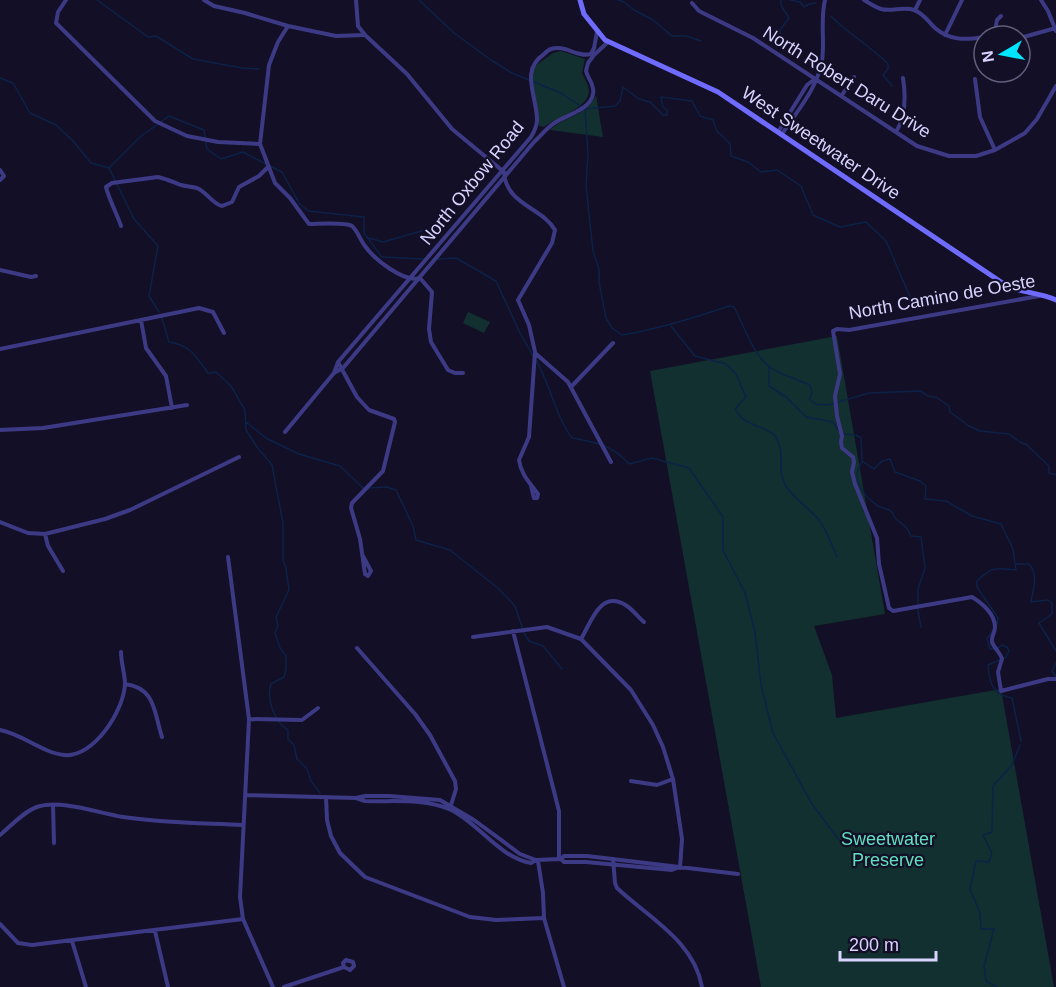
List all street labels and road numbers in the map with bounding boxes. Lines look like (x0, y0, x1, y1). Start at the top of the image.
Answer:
street label: North Robert Daru Drive (759, 22, 935, 142)
street label: West Sweetwater Drive (738, 82, 904, 204)
street label: North Oxbow Road (416, 117, 528, 249)
street label: North Camino de Oeste (847, 271, 1037, 323)

